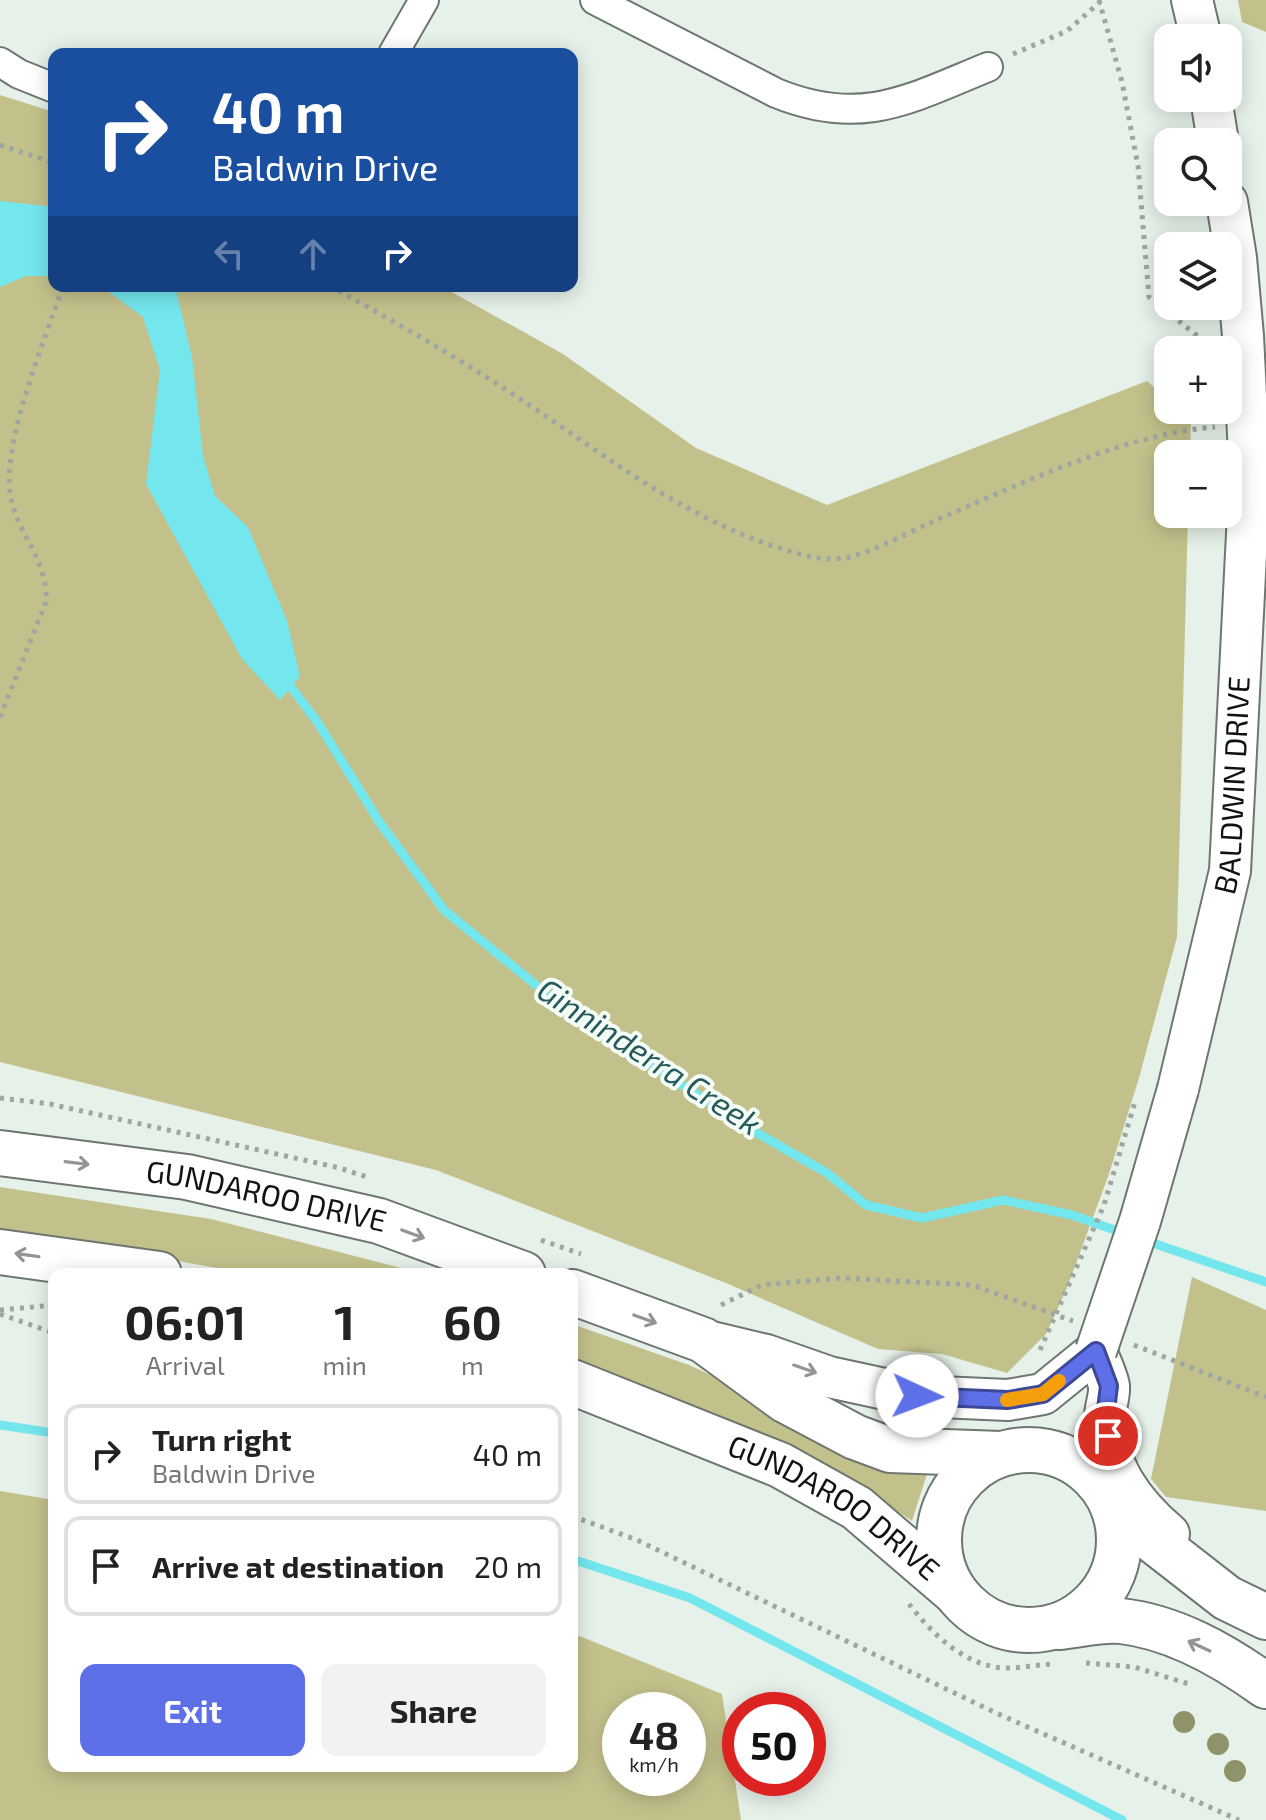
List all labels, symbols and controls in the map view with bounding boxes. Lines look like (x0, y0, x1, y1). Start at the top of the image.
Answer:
map controls (1154, 24, 1242, 528)
button: sound (1154, 24, 1242, 112)
text: 40 m (212, 77, 344, 144)
icon: right (80, 80, 184, 184)
button: search (1154, 128, 1242, 216)
text: Baldwin Drive (212, 145, 438, 188)
icon: left (207, 232, 251, 276)
icon: ahead (291, 232, 335, 276)
icon: right (375, 232, 419, 276)
button: layers (1154, 232, 1242, 320)
button: + (1154, 336, 1242, 424)
button: − (1154, 440, 1242, 528)
street label: BALDWIN DRIVE (1205, 675, 1256, 897)
water label: Ginninderra Creek (531, 969, 769, 1142)
street label: GUNDAROO DRIVE (144, 1152, 390, 1238)
one-way arrow (64, 1156, 90, 1171)
one-way arrow (400, 1227, 425, 1242)
one-way arrow (15, 1247, 40, 1262)
text: 06:01 (124, 1292, 246, 1350)
text: 1 (334, 1292, 355, 1350)
text: 60 (443, 1292, 502, 1350)
one-way arrow (632, 1313, 657, 1327)
text: Arrival (146, 1349, 225, 1380)
text: min (323, 1349, 367, 1380)
text: m (461, 1349, 484, 1380)
position arrow (875, 1354, 959, 1438)
one-way arrow (792, 1362, 817, 1377)
pin (1074, 1402, 1142, 1470)
icon: arrive (1086, 1414, 1130, 1458)
text: Turn right (152, 1421, 292, 1457)
street label: GUNDAROO DRIVE (723, 1426, 948, 1587)
icon: right (84, 1432, 128, 1476)
text: 40 m (472, 1436, 542, 1472)
text: Baldwin Drive (152, 1457, 316, 1488)
icon: arrive (84, 1544, 128, 1588)
text: Arrive at destination (152, 1548, 444, 1584)
text: 20 m (474, 1548, 542, 1584)
one-way arrow (1187, 1638, 1211, 1653)
button: Exit (80, 1664, 305, 1756)
button: Share (321, 1664, 546, 1756)
speed limit sign: 50 (722, 1692, 826, 1796)
text: 48 (629, 1710, 679, 1758)
text: km/h (629, 1752, 679, 1776)

